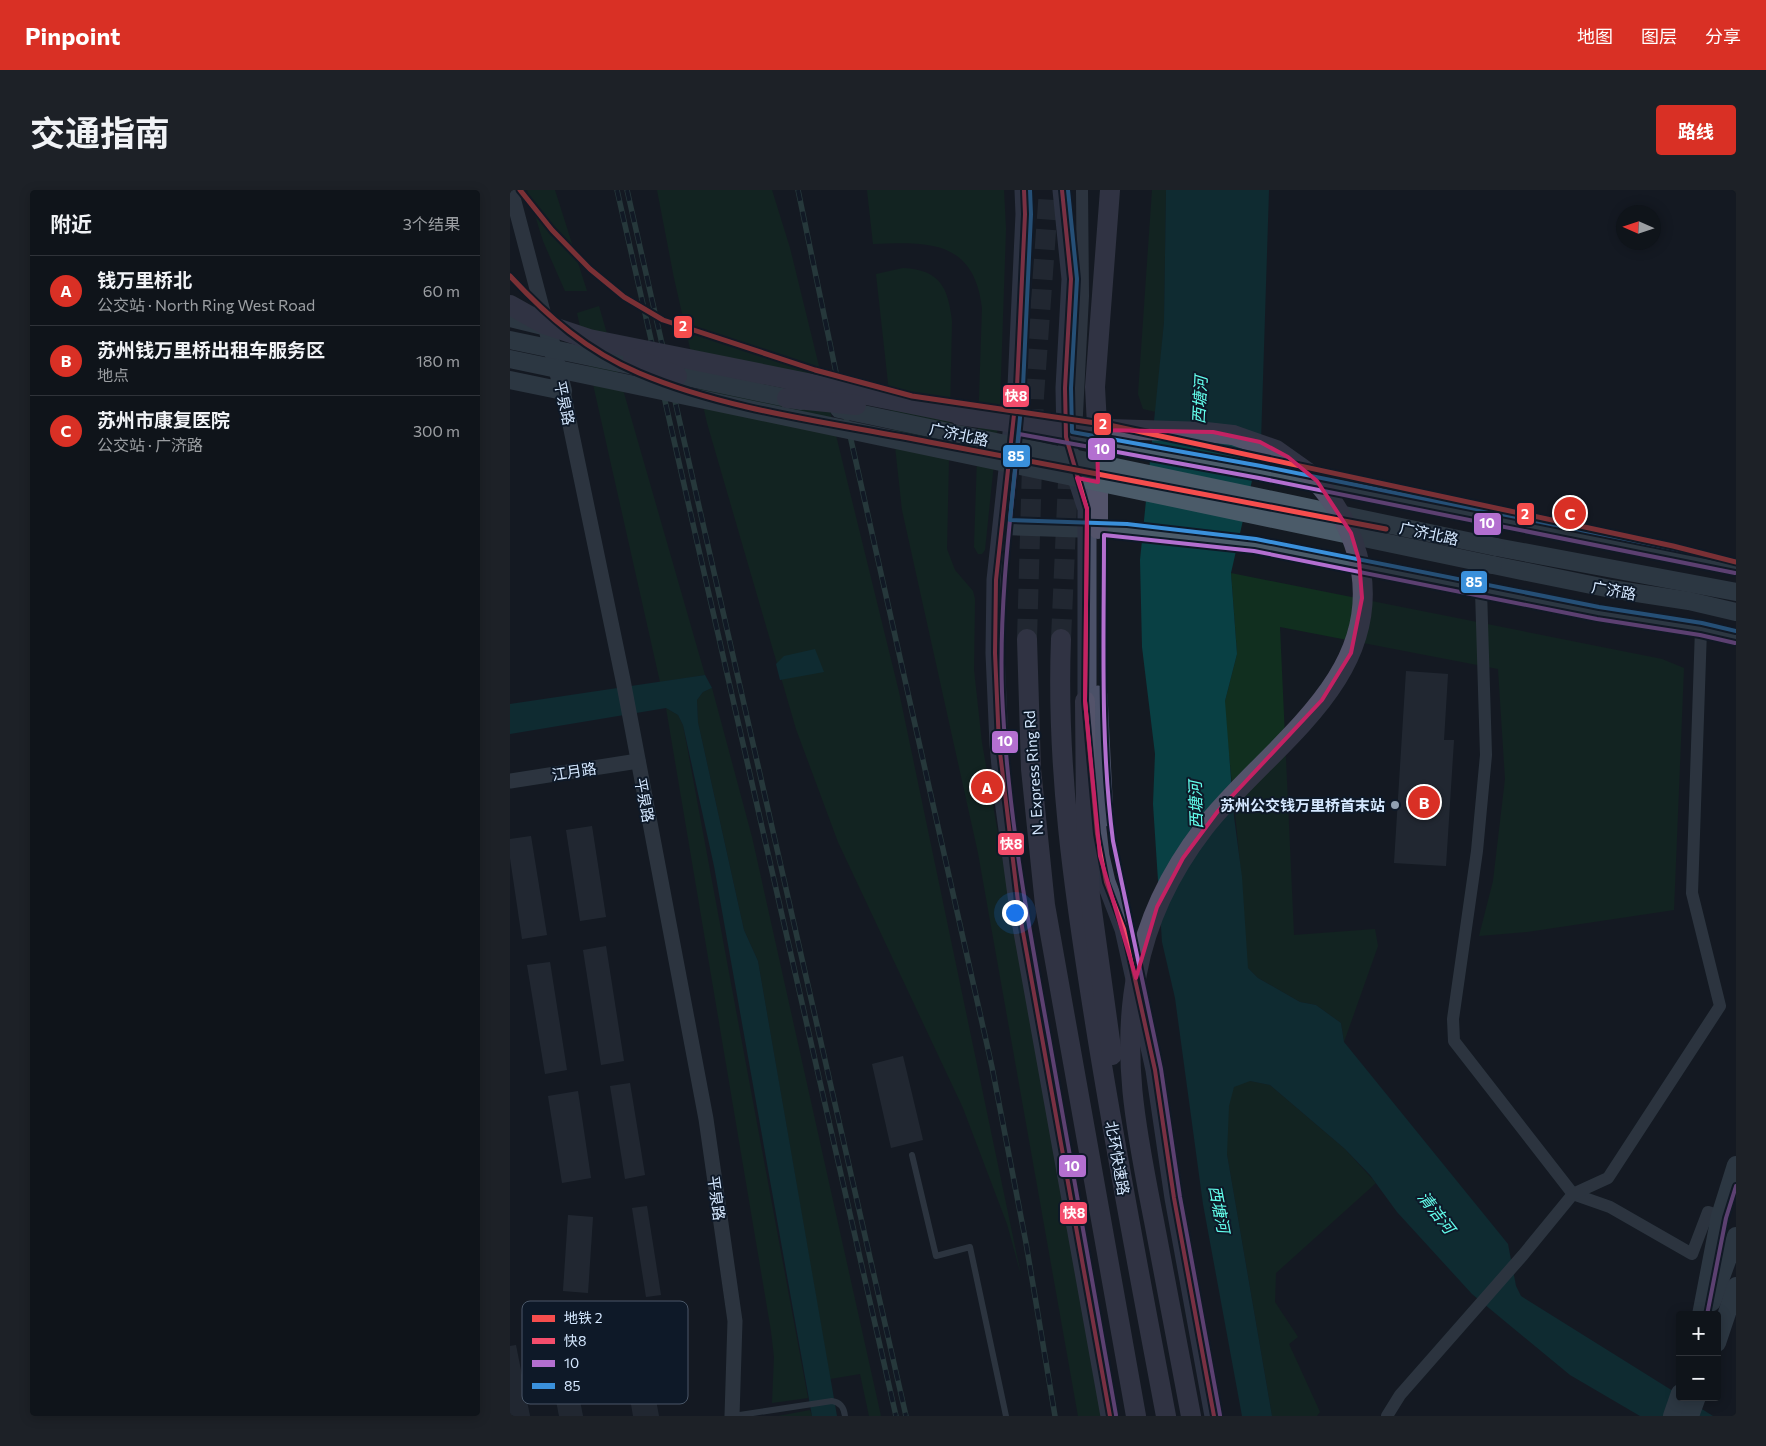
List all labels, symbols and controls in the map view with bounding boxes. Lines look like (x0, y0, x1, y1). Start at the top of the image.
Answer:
text: Pinpoint (25, 21, 120, 50)
text: 地图 (1577, 25, 1613, 47)
text: 图层 (1641, 25, 1677, 47)
text: 分享 (1705, 25, 1741, 47)
button: 路线 (1656, 105, 1736, 155)
text: 交通指南 (30, 110, 170, 153)
north arrow (1616, 205, 1661, 250)
text: 附近 (50, 211, 92, 236)
text: 3个结果 (403, 214, 460, 233)
text: 钱万里桥北 (97, 268, 192, 291)
text: A (60, 281, 72, 300)
text: 60 m (423, 281, 460, 300)
text: 公交站 · North Ring West Road (97, 295, 315, 314)
line badge: 2 (673, 315, 693, 339)
text: 2 (679, 317, 687, 334)
text: 苏州钱万里桥出租车服务区 (97, 338, 325, 361)
text: B (61, 351, 71, 370)
text: 180 m (416, 351, 460, 370)
text: 地点 (97, 365, 129, 384)
water label: 西塘河 (1188, 373, 1210, 424)
street label: 平泉路 (552, 379, 578, 427)
line badge: 快8 (1002, 384, 1030, 408)
text: 快8 (1005, 387, 1028, 404)
text: 苏州市康复医院 (97, 408, 230, 431)
line badge: 2 (1093, 412, 1112, 436)
text: 2 (1099, 415, 1107, 432)
street label: 广济北路 (928, 419, 990, 449)
text: C (61, 421, 71, 440)
text: 300 m (413, 421, 460, 440)
text: 公交站 · 广济路 (97, 435, 203, 454)
line badge: 10 (1087, 437, 1116, 461)
text: 10 (1094, 440, 1110, 457)
line badge: 85 (1002, 444, 1031, 468)
text: 85 (1008, 447, 1024, 464)
pin: C (1554, 494, 1586, 532)
line badge: 2 (1516, 502, 1535, 526)
text: 2 (1521, 505, 1529, 522)
line badge: 10 (1473, 512, 1502, 536)
text: 10 (1479, 514, 1495, 531)
street label: 广济北路 (1398, 518, 1460, 548)
line badge: 85 (1460, 570, 1488, 594)
text: 85 (1466, 573, 1482, 590)
street label: 广济路 (1590, 577, 1638, 603)
street label: N. Express Ring Rd (1020, 710, 1046, 836)
line badge: 10 (991, 730, 1019, 754)
text: 10 (997, 732, 1013, 749)
street label: 江月路 (550, 759, 598, 783)
pin: A (971, 768, 1003, 806)
street label: 平泉路 (632, 776, 658, 824)
water label: 西塘河 (1185, 778, 1205, 829)
pin: B (1408, 783, 1440, 821)
place label: 苏州公交钱万里桥首末站 (1220, 796, 1385, 814)
marker: 苏州公交钱万里桥首末站 (1389, 799, 1401, 811)
line badge: 快8 (997, 832, 1025, 856)
text: 快8 (1000, 835, 1023, 852)
your location (1002, 900, 1028, 926)
street label: 北环快速路 (1103, 1119, 1133, 1197)
line badge: 10 (1058, 1154, 1087, 1178)
text: 10 (1064, 1157, 1080, 1174)
street label: 平泉路 (705, 1174, 729, 1222)
water label: 西塘河 (1206, 1184, 1234, 1237)
water label: 清洁河 (1415, 1187, 1461, 1239)
line badge: 快8 (1059, 1201, 1088, 1225)
text: 快8 (1063, 1204, 1086, 1221)
legend (522, 1301, 688, 1404)
text: 地铁 2 (564, 1309, 603, 1326)
map controls (1676, 1311, 1721, 1401)
button: + (1676, 1311, 1721, 1356)
text: 快8 (564, 1332, 587, 1349)
text: 10 (564, 1354, 579, 1371)
button: − (1676, 1356, 1721, 1401)
text: 85 (564, 1377, 581, 1394)

